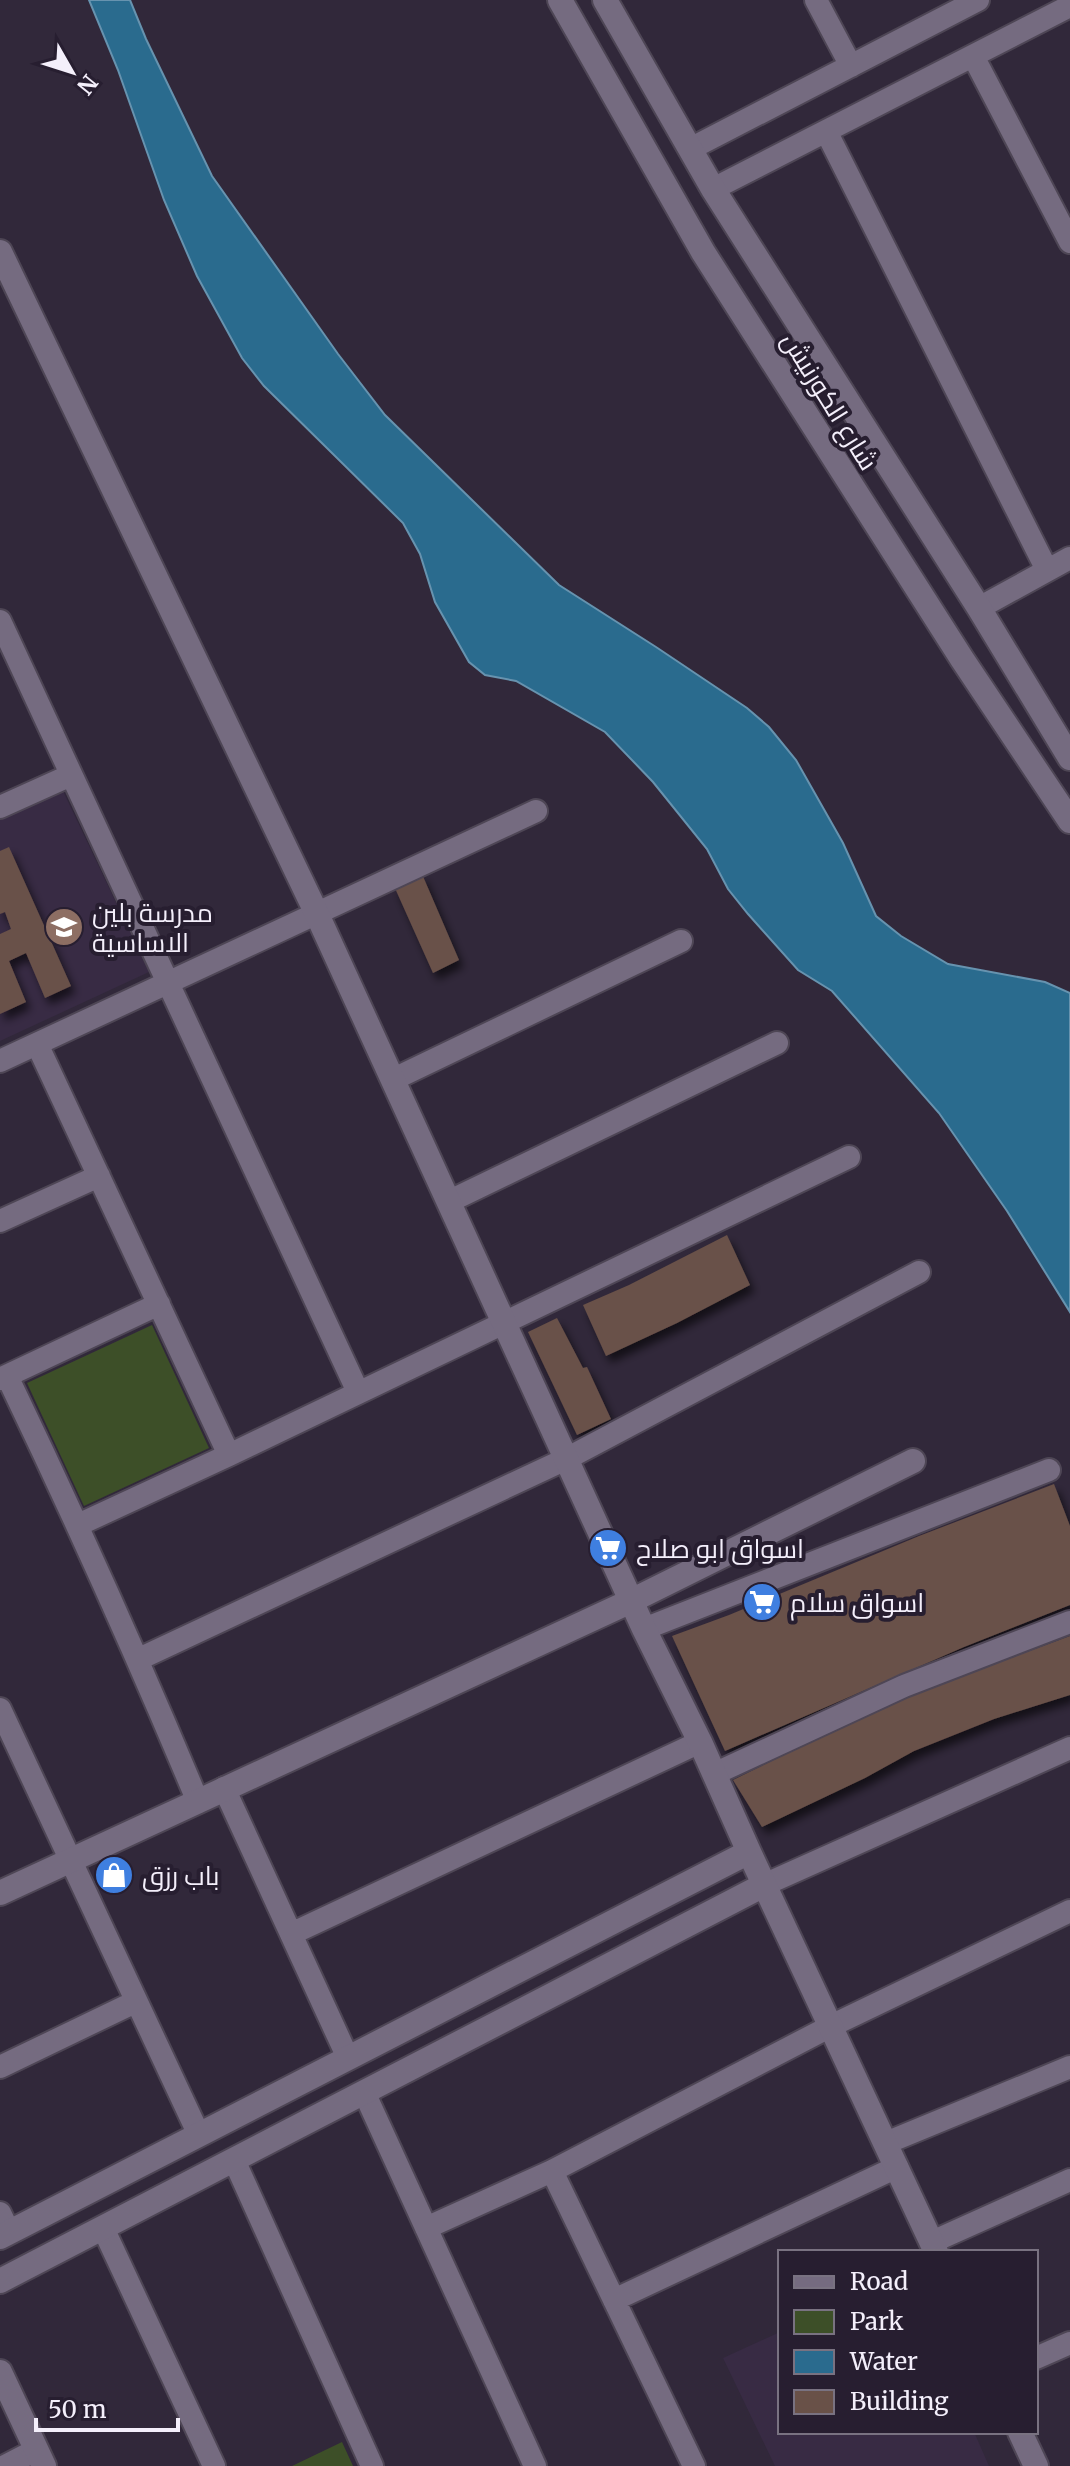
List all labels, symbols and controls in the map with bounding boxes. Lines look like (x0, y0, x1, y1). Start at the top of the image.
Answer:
north arrow (32, 32, 112, 112)
text: N (71, 69, 104, 101)
street label: شارع الكورنيش (774, 326, 886, 477)
place label: مدرسة بلين الاساسية (92, 896, 213, 959)
school or university icon: مدرسة بلين الاساسية (43, 906, 85, 948)
supermarket icon: اسواق ابو صلاح (587, 1527, 629, 1569)
place label: اسواق ابو صلاح (636, 1532, 804, 1566)
supermarket icon: اسواق سلام (741, 1581, 783, 1623)
place label: اسواق سلام (790, 1586, 924, 1621)
shop icon: باب رزق (93, 1854, 135, 1896)
place label: باب رزق (142, 1859, 219, 1892)
legend (778, 2250, 1038, 2434)
text: Road (850, 2266, 908, 2297)
text: Park (850, 2306, 904, 2337)
text: Water (849, 2346, 918, 2377)
scale bar (36, 2382, 178, 2432)
text: Building (850, 2386, 949, 2417)
text: 50 m (48, 2394, 107, 2425)

